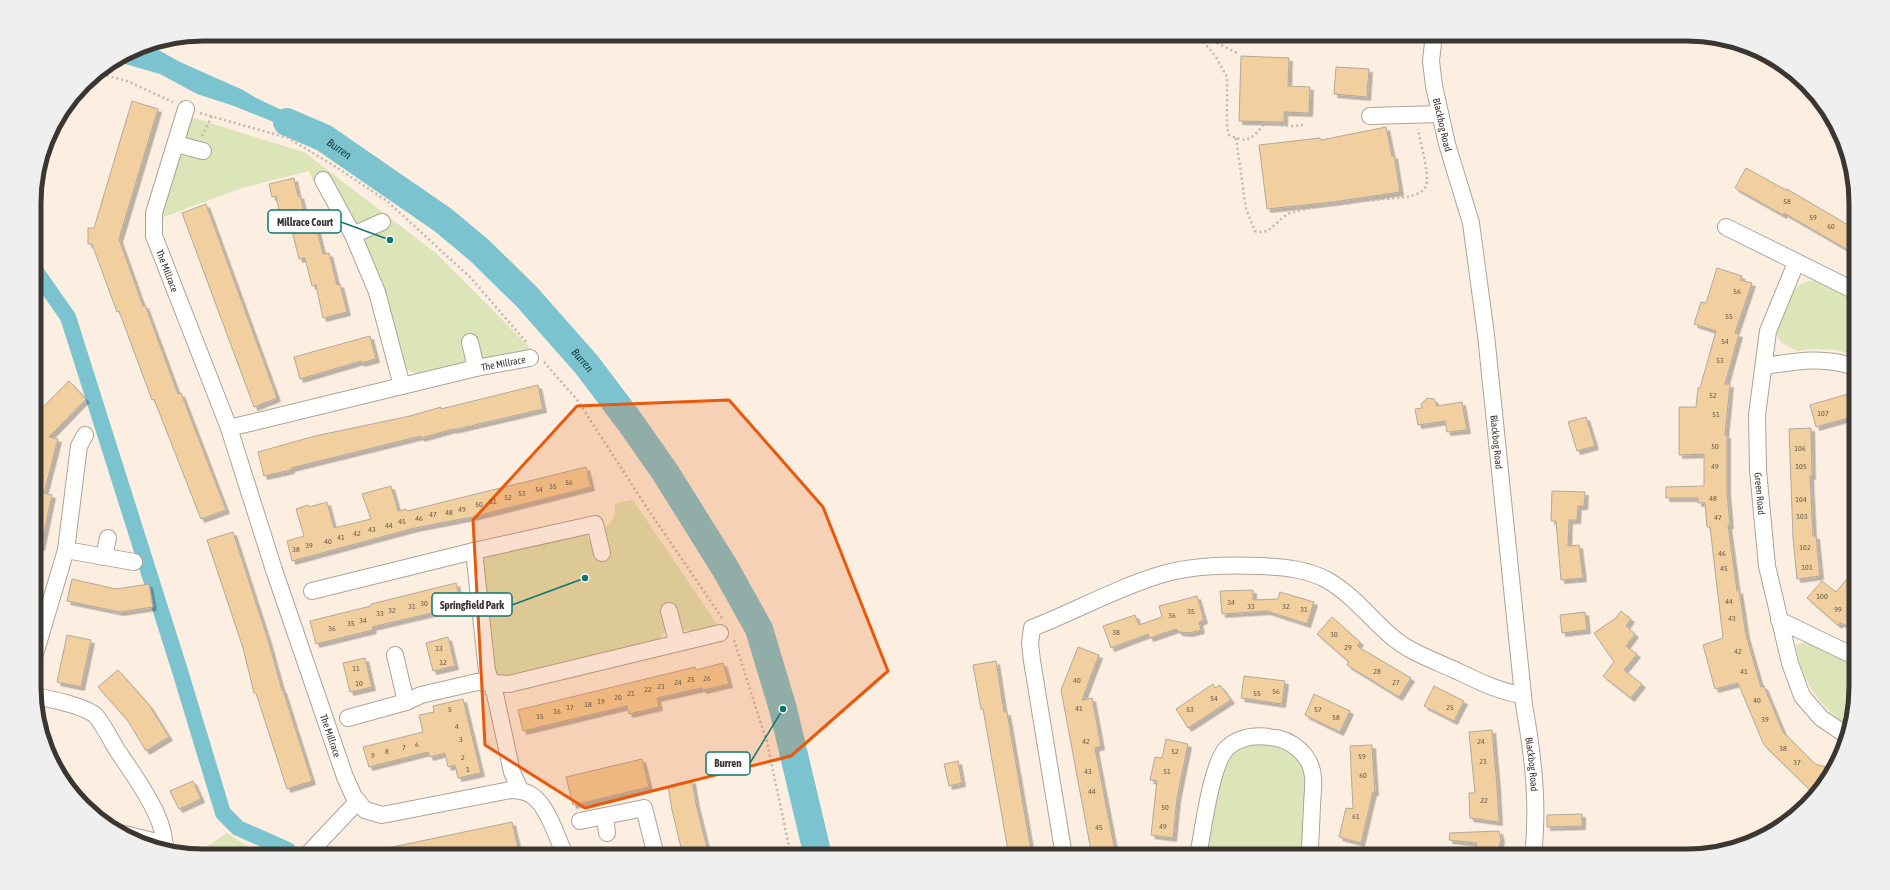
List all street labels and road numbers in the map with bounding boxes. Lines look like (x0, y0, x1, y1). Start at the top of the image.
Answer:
street label: Blackbog Road (1431, 97, 1454, 153)
street label: The Millrace (154, 248, 181, 294)
street label: The Millrace (480, 353, 527, 372)
street label: Blackbog Road (1489, 414, 1505, 470)
street label: Green Road (1753, 472, 1768, 516)
street label: The Millrace (318, 713, 343, 759)
street label: Blackbog Road (1524, 736, 1540, 792)

